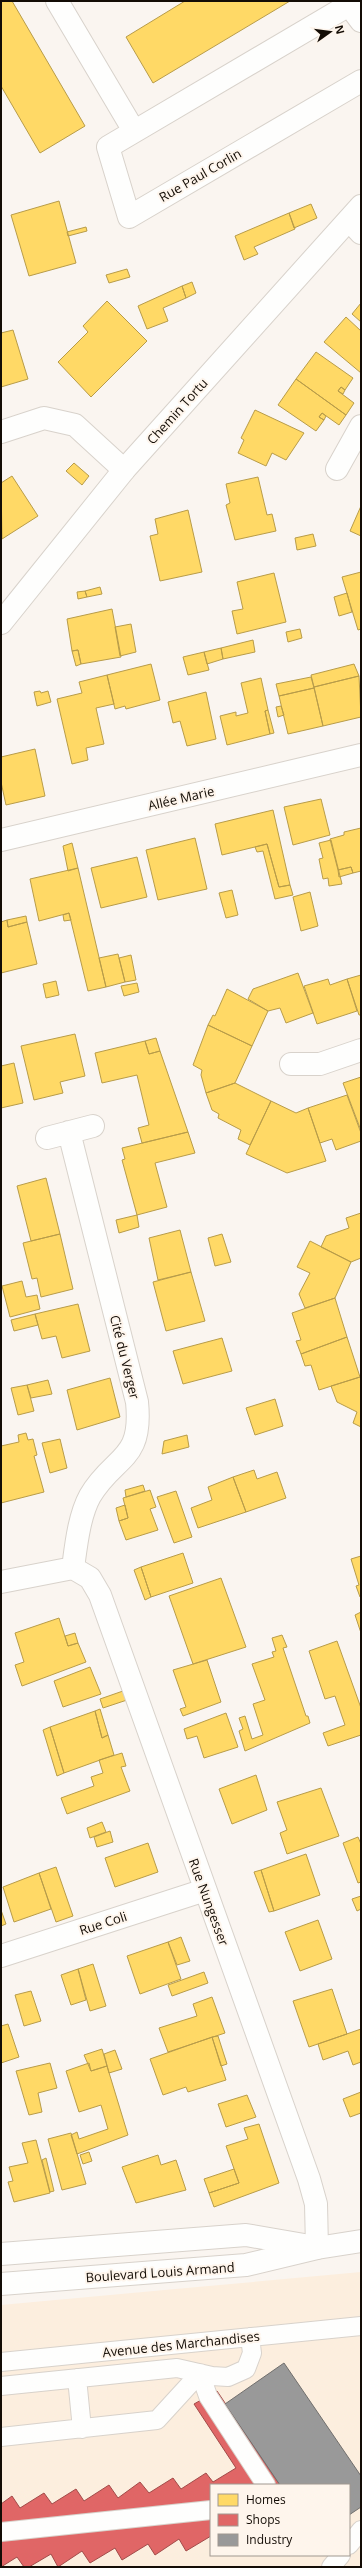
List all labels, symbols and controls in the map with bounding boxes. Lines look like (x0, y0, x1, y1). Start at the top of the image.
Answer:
north arrow (310, 12, 350, 52)
text: N (332, 23, 349, 36)
street label: Rue Paul Corlin (156, 144, 244, 206)
street label: Chemin Tortu (143, 374, 211, 448)
street label: Allée Marie (146, 782, 216, 814)
street label: Cité du Verger (106, 1313, 144, 1402)
street label: Rue Nungesser (185, 1856, 233, 1949)
street label: Rue Coli (77, 1907, 129, 1939)
street label: Boulevard Louis Armand (85, 2258, 235, 2286)
street label: Avenue des Marchandises (101, 2327, 261, 2361)
legend (210, 2484, 350, 2556)
text: Homes (246, 2491, 286, 2508)
text: Shops (246, 2511, 281, 2528)
text: Industry (246, 2531, 293, 2548)

